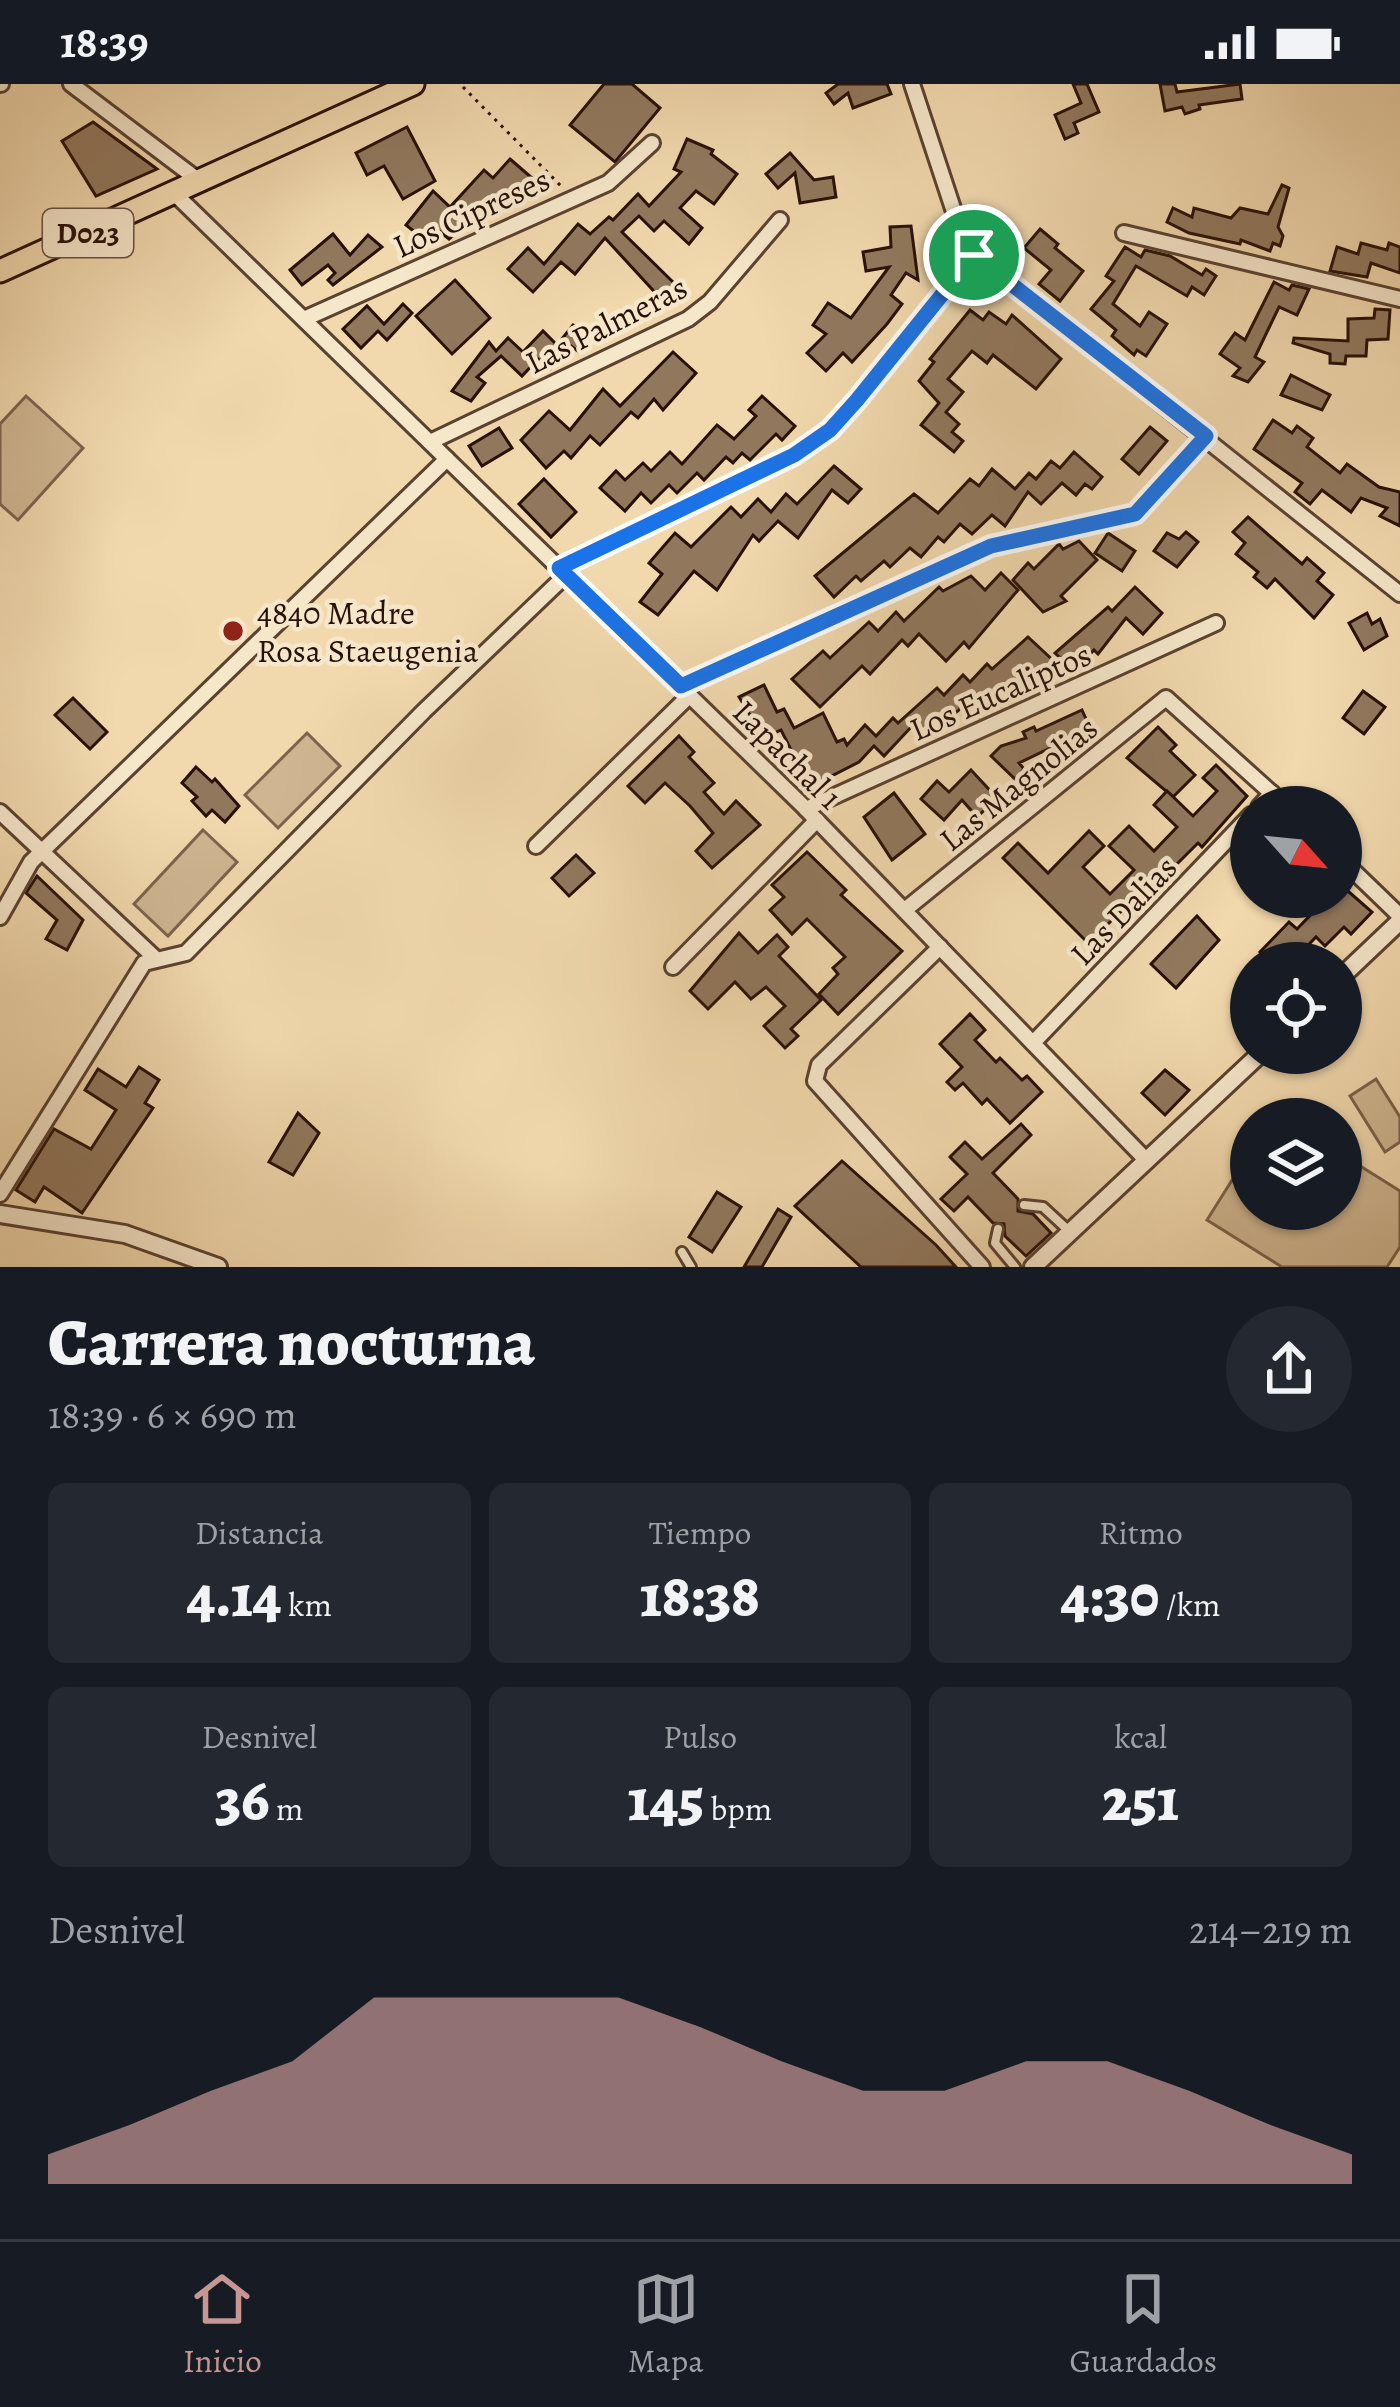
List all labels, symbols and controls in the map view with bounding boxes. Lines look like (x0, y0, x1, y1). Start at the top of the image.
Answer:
text: 18:39 (60, 11, 149, 73)
street label: Los Cipreses (386, 157, 557, 268)
pin (923, 204, 1025, 306)
road number: D023 (43, 209, 133, 257)
icon: arrive (941, 222, 1007, 288)
street label: Las Palmeras (518, 264, 695, 384)
place label: 4840 Madre Rosa Staeugenia (257, 590, 479, 673)
marker: 4840 Madre Rosa Staeugenia (220, 618, 246, 644)
street label: Los Eucaliptos (902, 631, 1098, 751)
street label: Lapachal 1 (723, 690, 852, 819)
street label: Las Magnolias (930, 705, 1107, 861)
north arrow (1230, 786, 1362, 918)
map controls (1230, 786, 1362, 1230)
street label: Las Dalias (1060, 846, 1187, 975)
button: locate (1230, 942, 1362, 1074)
button: layers (1230, 1098, 1362, 1230)
text: Carrera nocturna (48, 1298, 535, 1388)
button: share (1226, 1306, 1352, 1432)
text: 18:39 · 6 × 690 m (48, 1388, 297, 1441)
text: Distancia (195, 1510, 324, 1555)
text: Tiempo (649, 1510, 751, 1555)
text: Ritmo (1099, 1510, 1183, 1555)
text: 4.14 (187, 1555, 282, 1637)
text: 18:38 (640, 1555, 760, 1637)
text: 4:30 (1061, 1555, 1159, 1637)
text: km (282, 1582, 332, 1627)
text: /km (1159, 1582, 1221, 1627)
text: Desnivel (202, 1714, 317, 1759)
text: Pulso (663, 1714, 737, 1759)
text: kcal (1114, 1714, 1167, 1759)
text: 36 (215, 1759, 270, 1841)
text: 145 (628, 1759, 704, 1841)
text: 251 (1102, 1759, 1179, 1841)
text: m (270, 1786, 304, 1831)
text: bpm (704, 1786, 772, 1831)
text: Desnivel (48, 1903, 185, 1956)
text: 214–219 m (1189, 1903, 1352, 1956)
tab: Inicio (183, 2266, 262, 2383)
tab: Mapa (628, 2266, 704, 2383)
tab: Guardados (1070, 2266, 1217, 2383)

